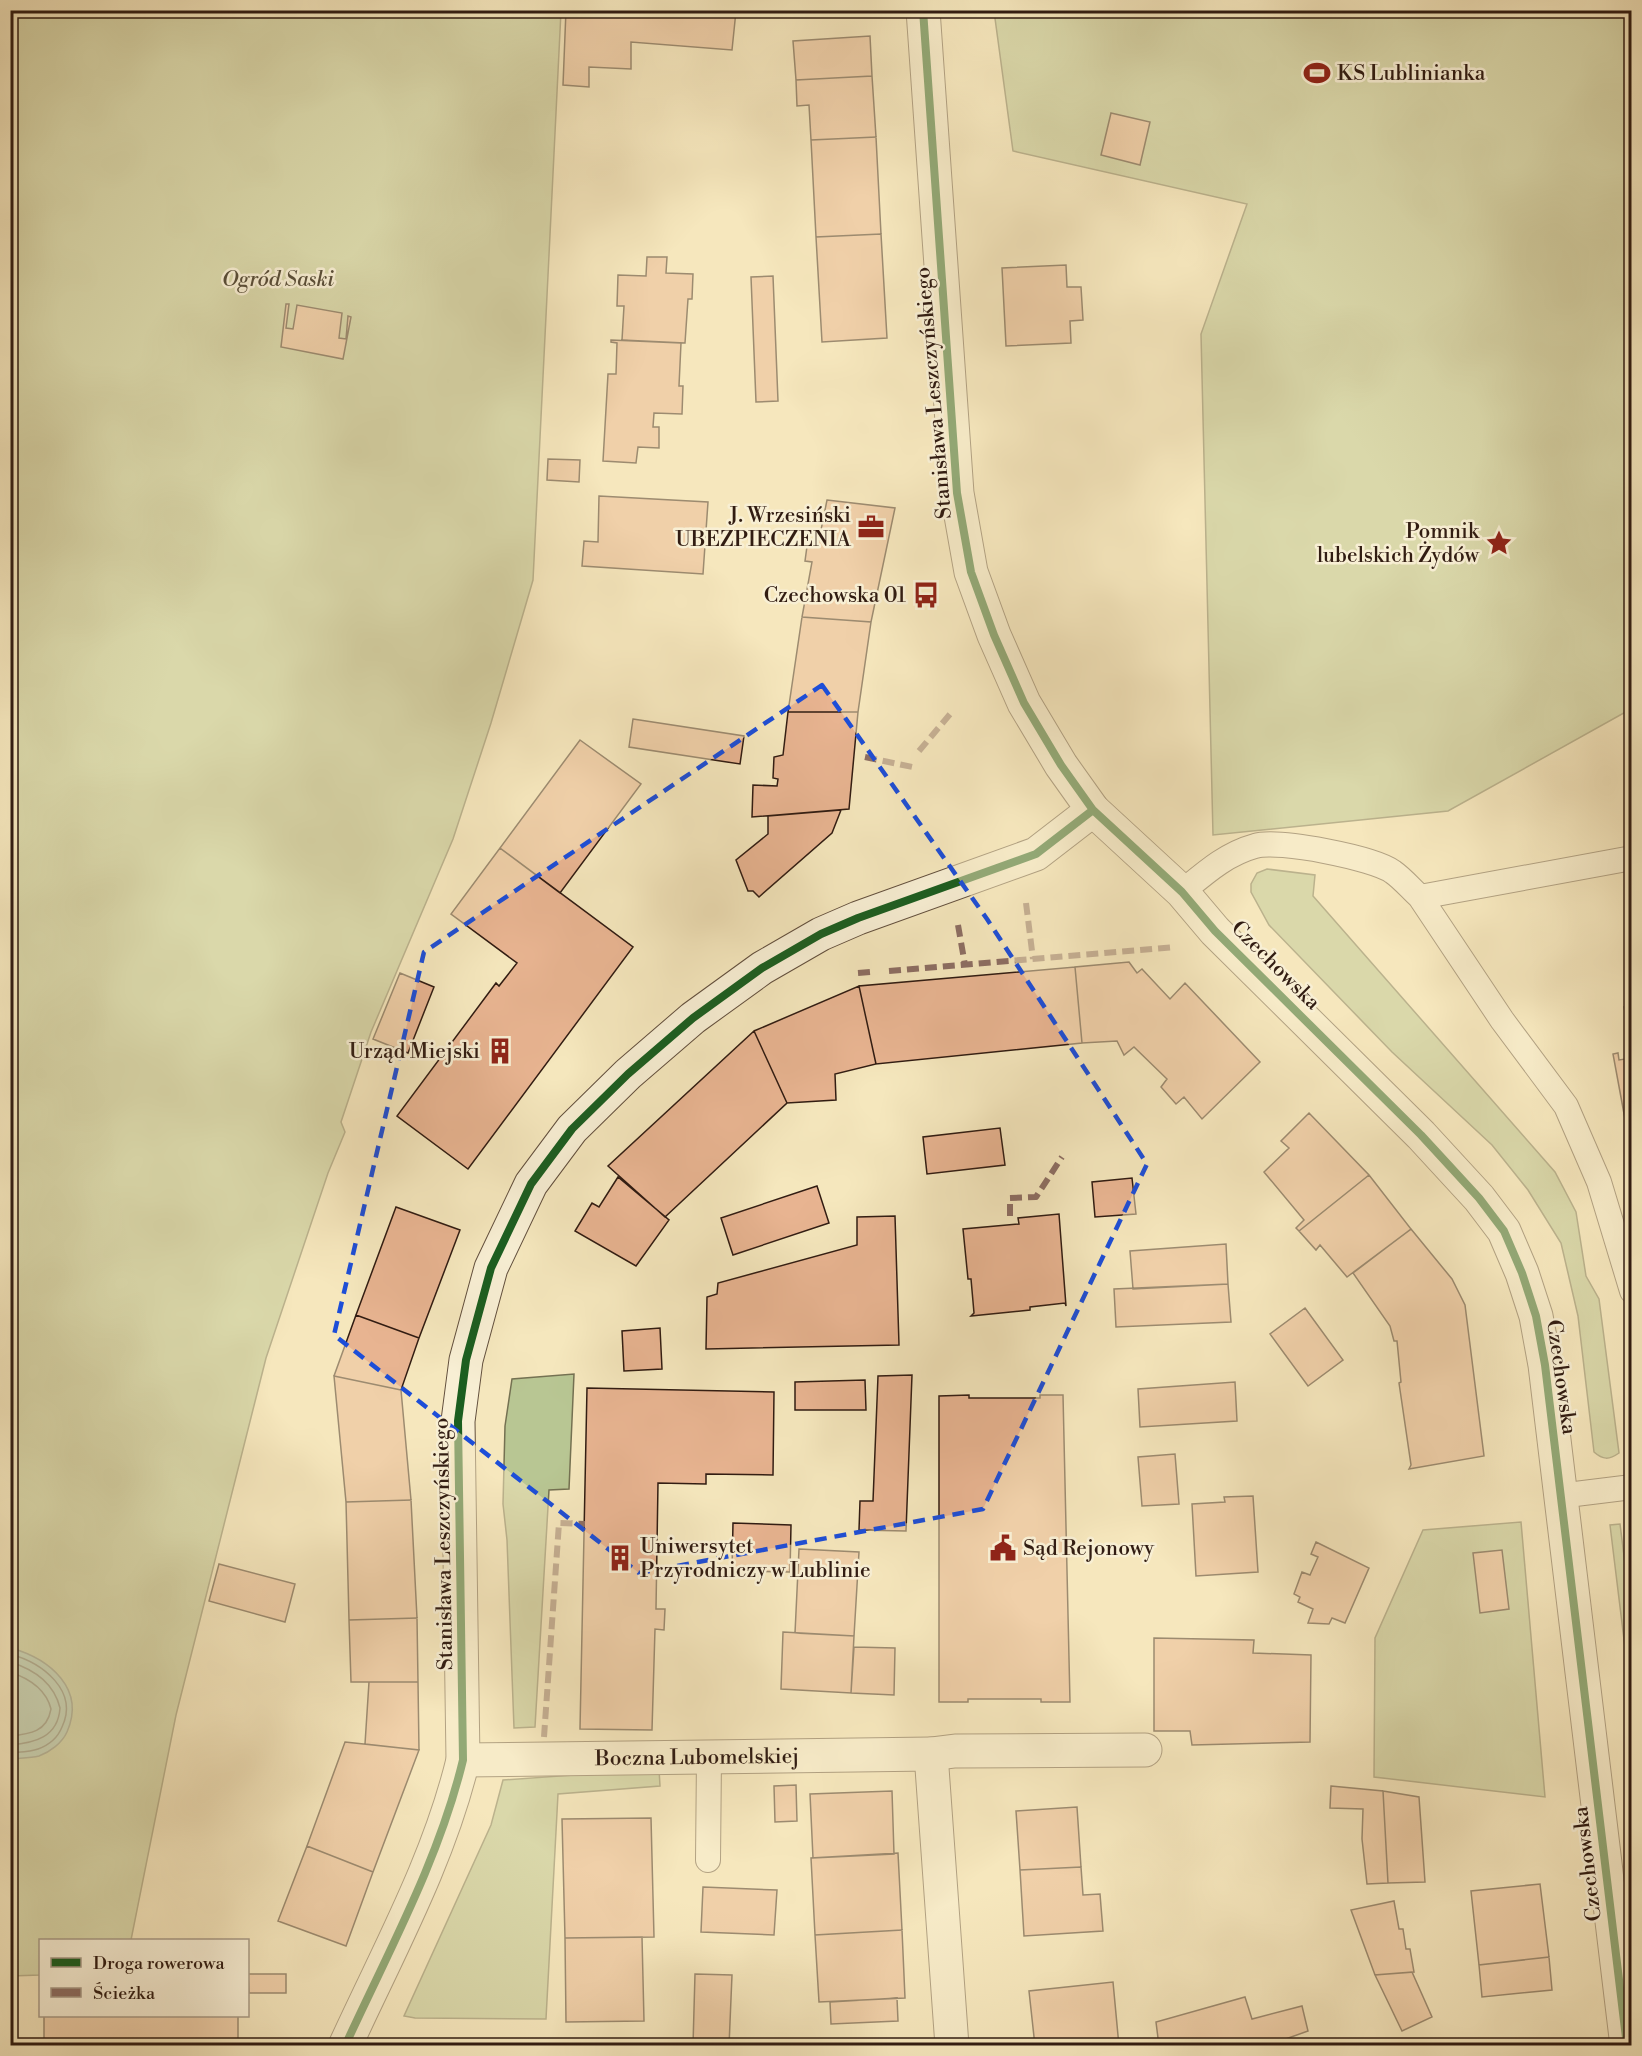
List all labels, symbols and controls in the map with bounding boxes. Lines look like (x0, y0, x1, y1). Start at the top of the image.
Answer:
sports icon: KS Lublinianka (1302, 58, 1332, 88)
place label: KS Lublinianka (1337, 61, 1486, 87)
street label: Stanisława Leszczyńskiego (910, 266, 958, 520)
park label: Ogród Saski (222, 267, 334, 293)
place label: J. Wrzesiński UBEZPIECZENIA (675, 503, 852, 553)
office icon: J. Wrzesiński UBEZPIECZENIA (856, 512, 886, 542)
place label: Pomnik lubelskich Żydów (1317, 519, 1480, 569)
place icon: Pomnik lubelskich Żydów (1484, 528, 1514, 558)
bus stop icon: Czechowska 01 (911, 580, 941, 610)
place label: Czechowska 01 (764, 583, 906, 609)
street label: Czechowska (1225, 916, 1326, 1016)
building icon: Urząd Miejski (485, 1036, 515, 1066)
place label: Urząd Miejski (349, 1039, 480, 1065)
street label: Czechowska (1540, 1318, 1582, 1437)
street label: Stanisława Leszczyńskiego (429, 1417, 459, 1671)
public building icon: Sąd Rejonowy (988, 1533, 1018, 1563)
place label: Uniwersytet Przyrodniczy w Lublinie (640, 1534, 871, 1584)
place label: Sąd Rejonowy (1023, 1536, 1155, 1562)
building icon: Uniwersytet Przyrodniczy w Lublinie (605, 1543, 635, 1573)
street label: Boczna Lubomelskiej (594, 1744, 799, 1772)
street label: Czechowska (1568, 1804, 1608, 1923)
legend (39, 1939, 249, 2017)
text: Droga rowerowa (93, 1952, 225, 1975)
text: Ścieżka (93, 1982, 156, 2005)

